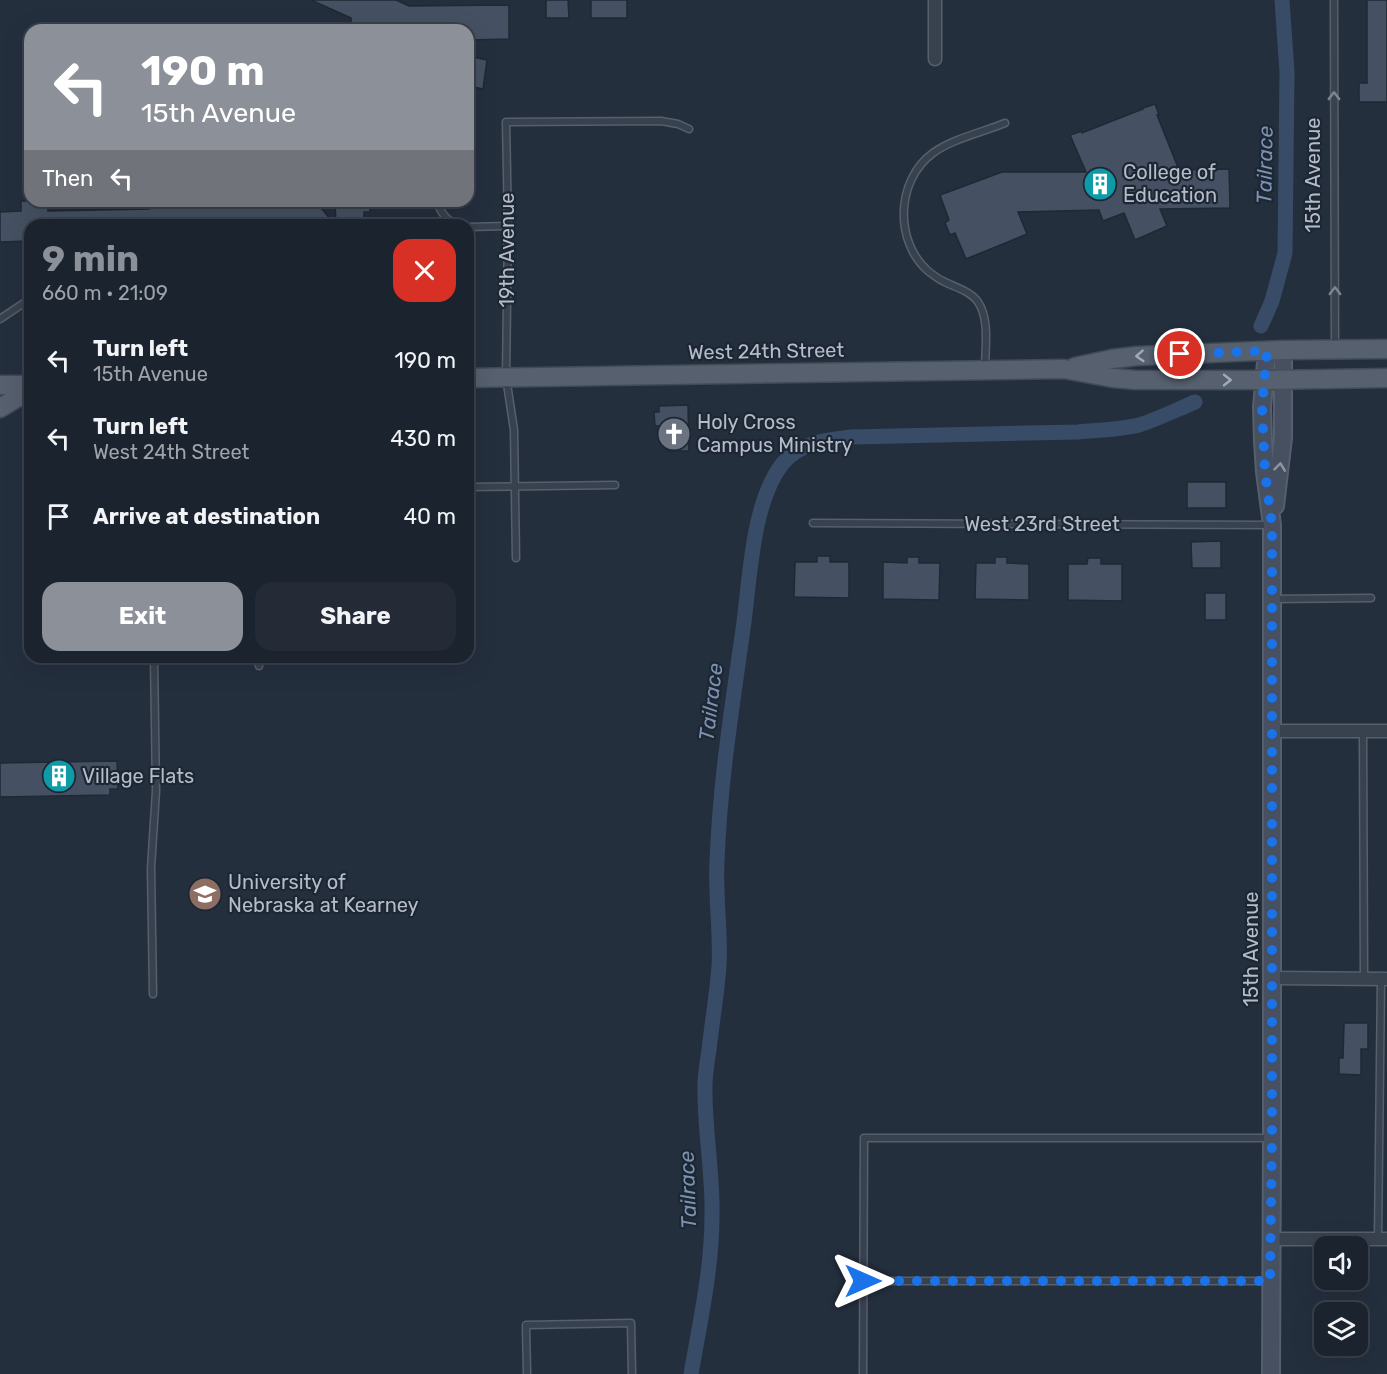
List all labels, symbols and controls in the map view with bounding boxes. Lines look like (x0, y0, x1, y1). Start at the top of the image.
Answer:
text: 190 m (141, 46, 265, 96)
icon: left (42, 48, 120, 126)
one-way arrow (1328, 91, 1340, 100)
text: 15th Avenue (141, 97, 296, 129)
street label: 15th Avenue (1301, 118, 1325, 232)
water label: Tailrace (1251, 125, 1278, 204)
place label: College of Education (1123, 160, 1217, 207)
icon: left (105, 162, 138, 195)
text: Then (42, 165, 93, 192)
building icon: College of Education (1082, 166, 1118, 202)
street label: 19th Avenue (495, 193, 519, 307)
text: 9 min (42, 237, 139, 280)
button: close (393, 239, 456, 302)
text: 660 m · 21:09 (42, 281, 168, 305)
one-way arrow (1329, 286, 1341, 295)
pin (1154, 328, 1205, 379)
text: Turn left (93, 335, 188, 362)
icon: arrive (1163, 337, 1196, 370)
street label: West 24th Street (688, 338, 845, 364)
icon: left (42, 344, 75, 377)
text: 190 m (395, 347, 456, 374)
one-way arrow (1135, 349, 1144, 362)
text: 15th Avenue (93, 362, 208, 386)
one-way arrow (1223, 374, 1232, 386)
place label: Holy Cross Campus Ministry (697, 410, 853, 457)
text: Turn left (93, 413, 188, 440)
church icon: Holy Cross Campus Ministry (656, 416, 692, 452)
icon: left (42, 422, 75, 455)
text: 430 m (390, 425, 456, 452)
text: West 24th Street (93, 440, 249, 464)
one-way arrow (1273, 462, 1286, 471)
icon: arrive (42, 500, 75, 533)
text: Arrive at destination (93, 503, 320, 530)
text: 40 m (403, 503, 456, 530)
street label: West 23rd Street (964, 512, 1120, 536)
button: Exit (42, 582, 243, 651)
button: Share (255, 582, 456, 651)
water label: Tailrace (693, 661, 728, 742)
building icon: Village Flats (41, 758, 77, 794)
place label: Village Flats (82, 764, 194, 788)
place label: University of Nebraska at Kearney (228, 870, 419, 917)
school or university icon: University of Nebraska at Kearney (187, 876, 223, 912)
street label: 15th Avenue (1239, 892, 1263, 1006)
water label: Tailrace (674, 1150, 701, 1230)
map controls (1314, 1236, 1368, 1356)
button: sound (1314, 1236, 1368, 1290)
position arrow (831, 1249, 895, 1313)
button: layers (1314, 1302, 1368, 1356)

